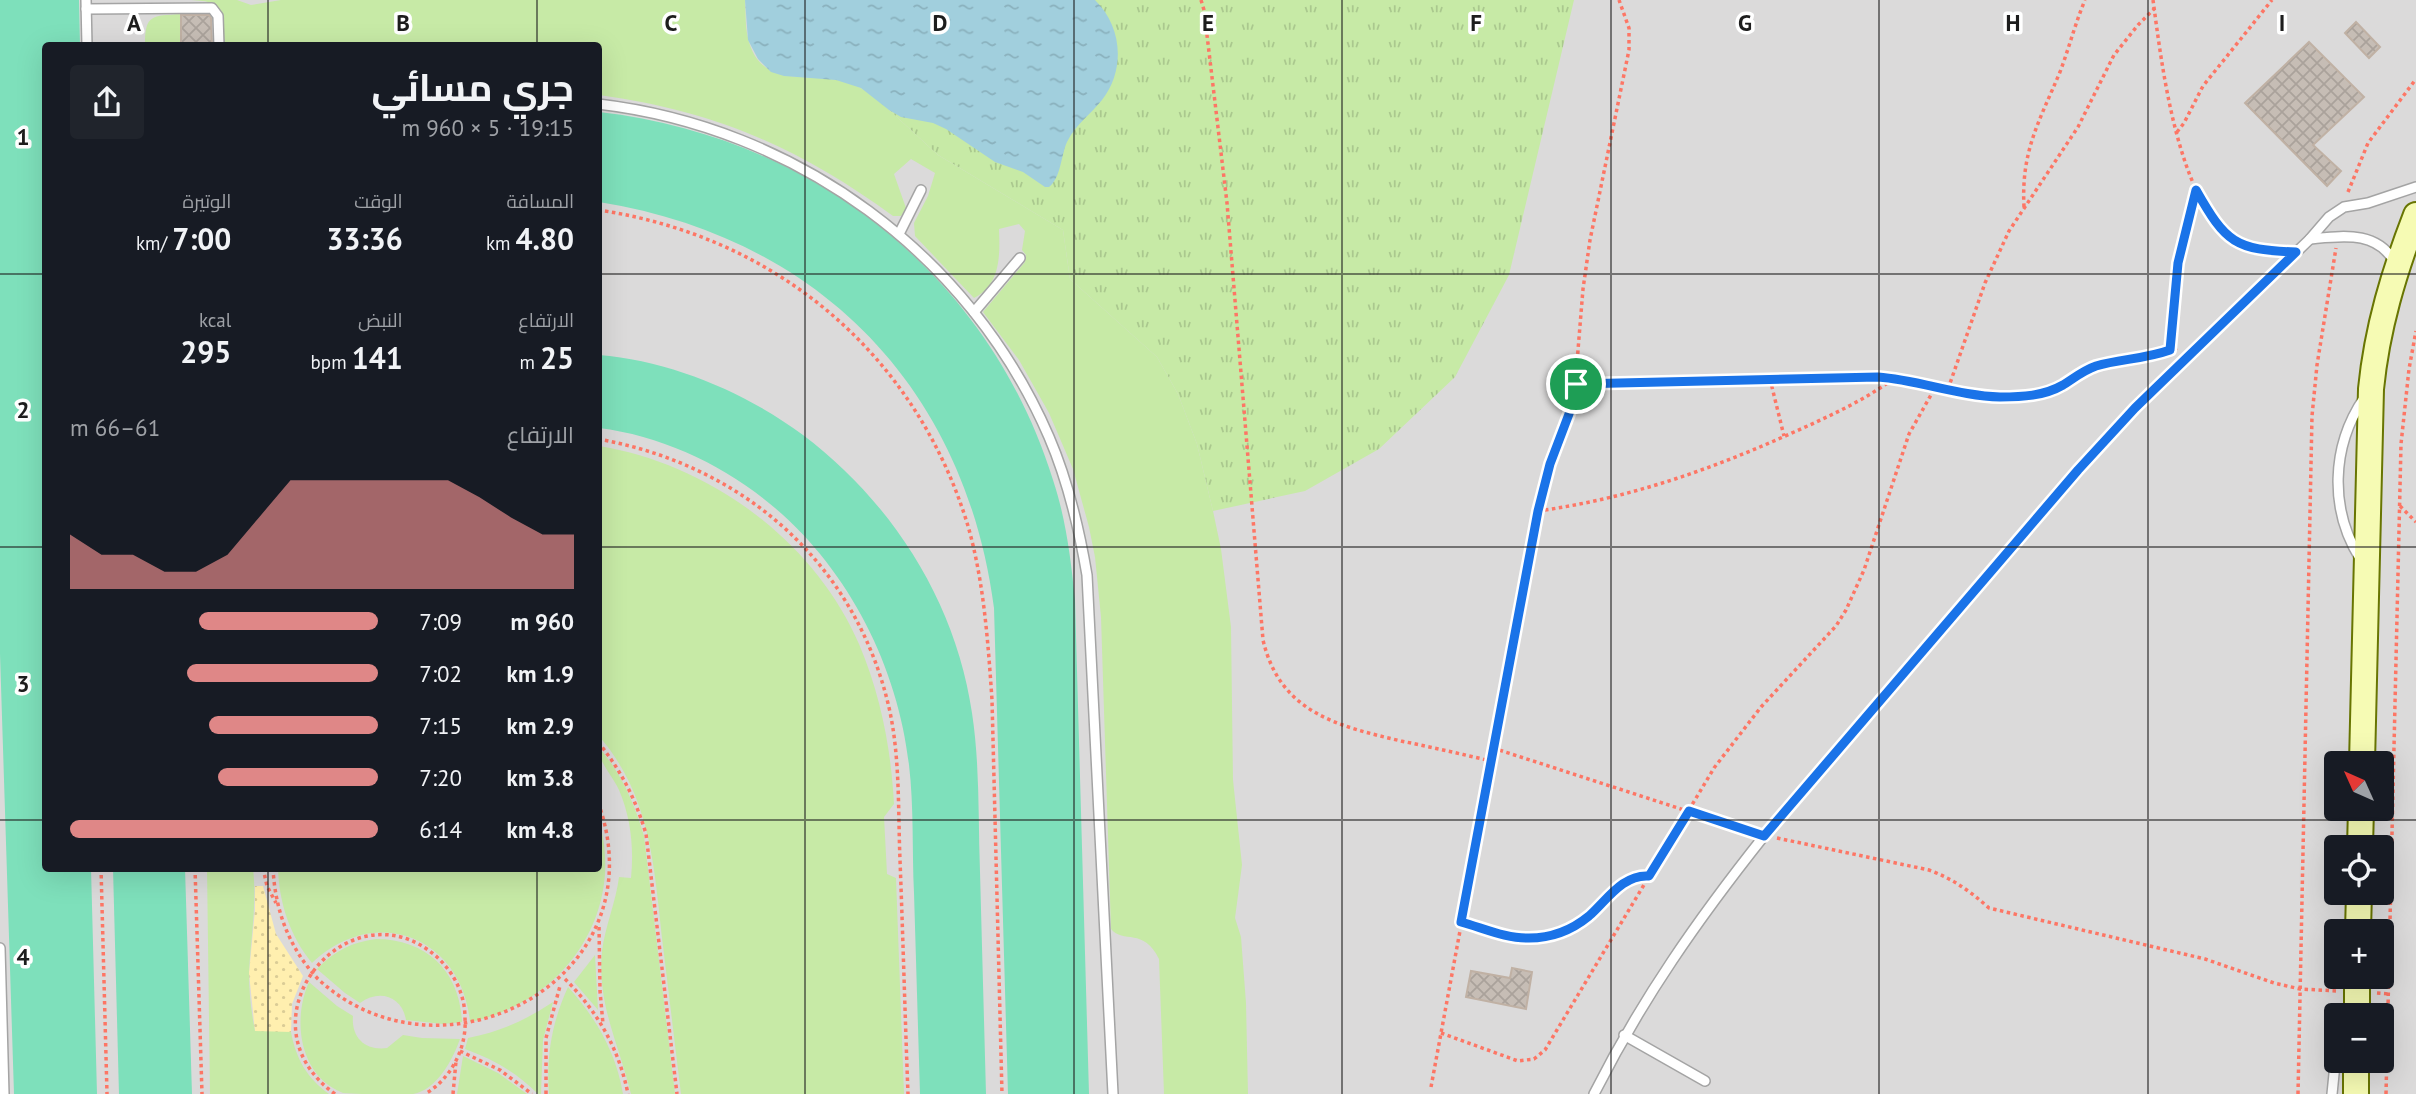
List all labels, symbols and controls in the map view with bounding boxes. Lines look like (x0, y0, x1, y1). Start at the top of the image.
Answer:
text: A (127, 8, 141, 37)
text: B (396, 8, 410, 37)
text: C (665, 8, 678, 37)
text: D (933, 8, 947, 37)
text: E (1202, 8, 1214, 37)
text: F (1470, 8, 1482, 37)
text: G (1738, 8, 1752, 37)
text: H (2006, 8, 2020, 37)
text: I (2279, 8, 2285, 37)
text: جري مسائي (371, 62, 574, 111)
button: share (70, 65, 144, 139)
text: 19:15 · 5 × 960 m (401, 113, 574, 142)
text: 1 (16, 122, 30, 151)
text: الوتيرة (183, 189, 231, 213)
text: الوقت (354, 189, 403, 213)
text: المسافة (506, 189, 574, 213)
text: 7:00 (172, 219, 231, 258)
text: 33:36 (327, 219, 403, 258)
text: 4.80 (516, 219, 574, 258)
text: /km (136, 231, 172, 255)
text: km (486, 231, 516, 255)
text: kcal (199, 308, 231, 332)
text: النبض (358, 308, 403, 332)
text: الارتفاع (518, 308, 574, 332)
text: 295 (180, 332, 231, 371)
text: 141 (352, 338, 403, 377)
text: 25 (540, 338, 574, 377)
text: bpm (311, 350, 352, 374)
text: m (519, 350, 540, 374)
pin (1546, 354, 1606, 414)
icon: arrive (1557, 365, 1595, 403)
text: 2 (16, 395, 30, 424)
text: 61–66 m (70, 413, 160, 442)
text: الارتفاع (507, 420, 574, 449)
text: 7:09 (419, 607, 462, 636)
text: 960 m (511, 607, 574, 636)
text: 7:02 (419, 659, 462, 688)
text: 1.9 km (507, 659, 574, 688)
text: 3 (16, 669, 30, 698)
text: 7:15 (419, 711, 462, 740)
text: 2.9 km (507, 711, 574, 740)
north arrow (2324, 751, 2394, 821)
map controls (2324, 751, 2394, 1073)
text: 7:20 (419, 763, 462, 792)
text: 3.8 km (507, 763, 574, 792)
text: 6:14 (419, 815, 462, 844)
text: 4.8 km (507, 815, 574, 844)
button: locate (2324, 835, 2394, 905)
button: + (2324, 919, 2394, 989)
text: 4 (16, 942, 30, 971)
button: − (2324, 1003, 2394, 1073)

